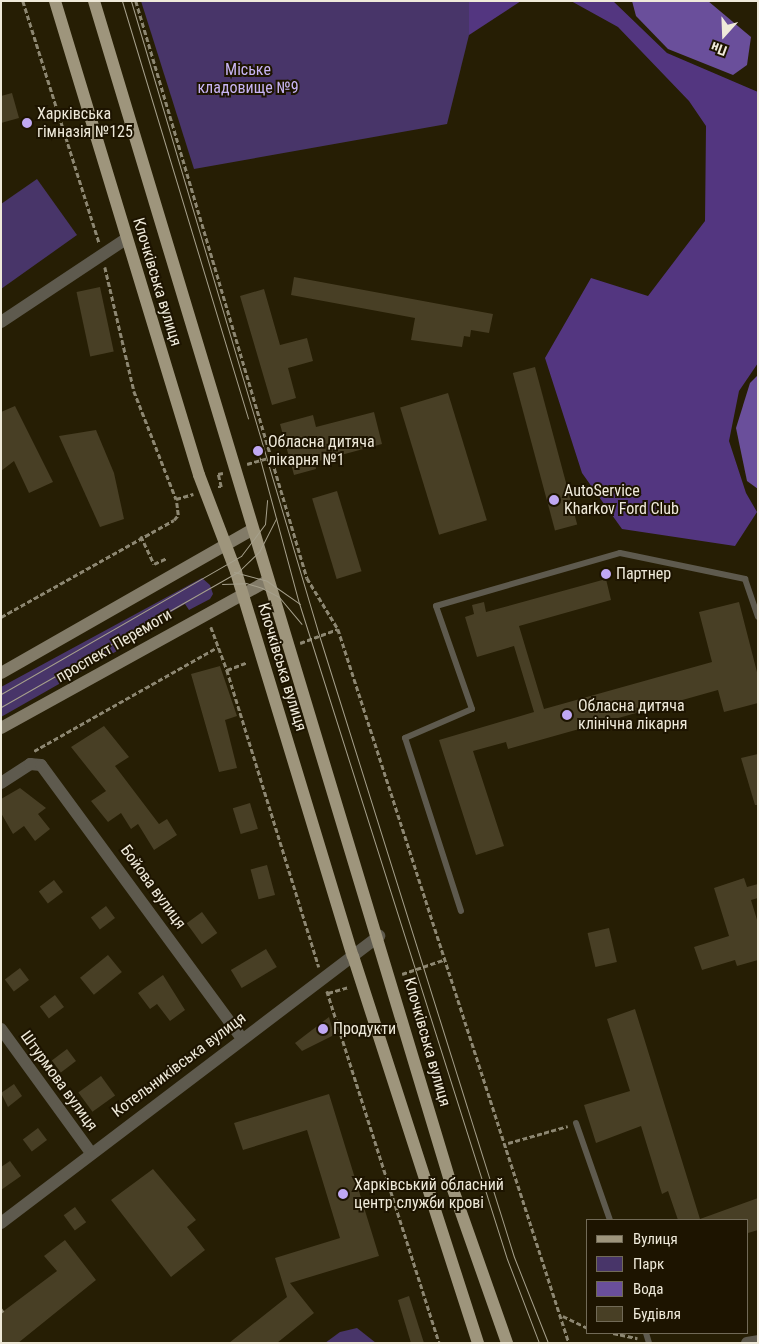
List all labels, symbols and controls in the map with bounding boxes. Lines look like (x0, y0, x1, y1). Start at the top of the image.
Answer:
north arrow (699, 10, 749, 60)
text: Пн (709, 39, 729, 59)
park label: Міське кладовище №9 (197, 60, 299, 98)
place label: Харківська гімназія №125 (37, 104, 133, 142)
marker: Харківська гімназія №125 (21, 117, 33, 129)
street label: Клочківська вулиця (128, 216, 186, 348)
place label: Обласна дитяча лікарня №1 (268, 432, 375, 470)
marker: Обласна дитяча лікарня №1 (252, 445, 264, 457)
place label: AutoService Kharkov Ford Club (564, 481, 679, 519)
marker: AutoService Kharkov Ford Club (548, 494, 560, 506)
place label: Партнер (616, 564, 671, 584)
marker: Партнер (600, 568, 612, 580)
street label: Клочківська вулиця (253, 601, 311, 733)
street label: проспект Перемоги (53, 605, 175, 687)
place label: Обласна дитяча клінічна лікарня (578, 696, 687, 734)
marker: Обласна дитяча клінічна лікарня (560, 708, 574, 722)
street label: Бойова вулиця (116, 841, 190, 933)
street label: Клочківська вулиця (399, 975, 455, 1109)
street label: Котельниківська вулиця (108, 1008, 250, 1122)
place label: Продукти (333, 1019, 396, 1039)
marker: Продукти (317, 1023, 329, 1035)
street label: Штурмова вулиця (16, 1027, 102, 1135)
place label: Харківський обласний центр служби крові (354, 1175, 504, 1213)
marker: Харківський обласний центр служби крові (336, 1187, 350, 1201)
legend (586, 1219, 749, 1334)
text: Вулиця (633, 1230, 678, 1248)
text: Парк (633, 1255, 664, 1273)
text: Вода (633, 1280, 663, 1298)
text: Будівля (633, 1305, 681, 1323)

